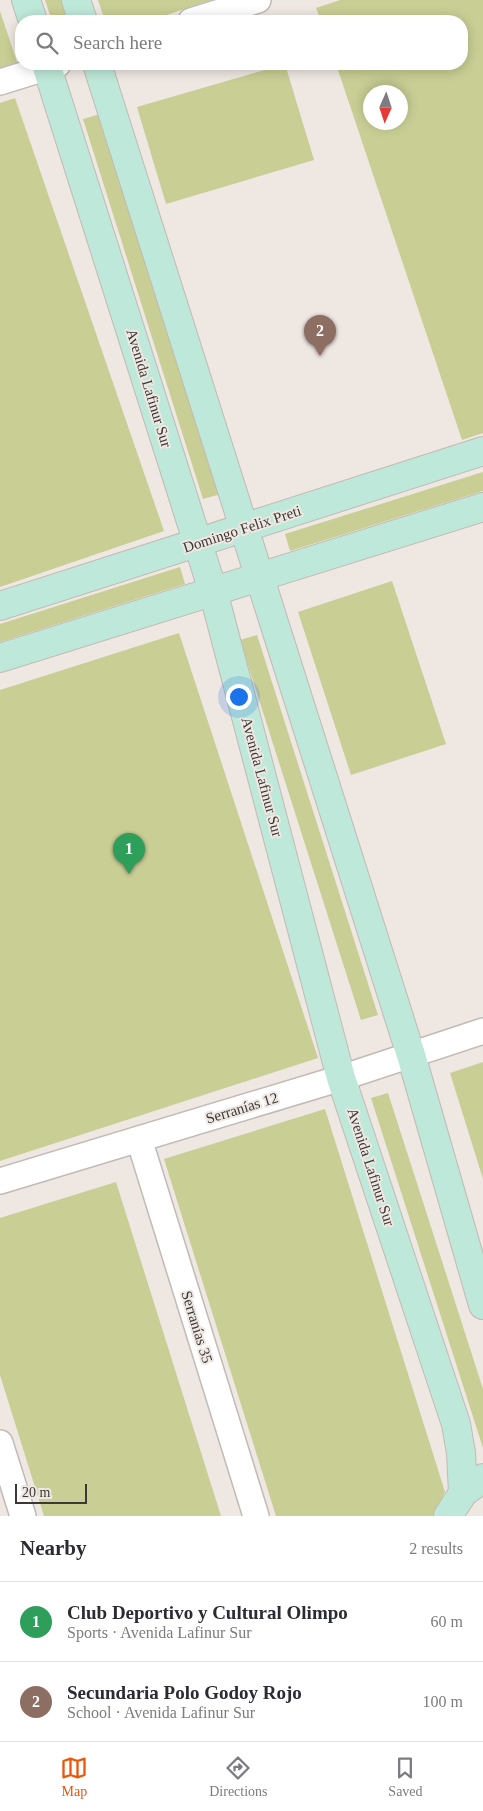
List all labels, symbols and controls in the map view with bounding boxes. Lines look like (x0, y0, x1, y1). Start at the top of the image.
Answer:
search box (15, 15, 468, 70)
icon: search (33, 29, 61, 57)
text: Search here (73, 32, 162, 53)
north arrow (363, 85, 408, 130)
pin: 2 (304, 315, 336, 356)
street label: Avenida Lafinur Sur (123, 327, 175, 449)
street label: Domingo Felix Preti (181, 502, 303, 556)
your location (226, 684, 252, 710)
street label: Avenida Lafinur Sur (238, 716, 286, 838)
pin: 1 (113, 833, 145, 874)
street label: Serranías 12 (204, 1089, 280, 1127)
street label: Avenida Lafinur Sur (344, 1106, 398, 1228)
street label: Serranías 35 (178, 1289, 216, 1365)
scale bar (15, 1481, 88, 1504)
text: 20 m (22, 1485, 50, 1500)
text: Nearby (20, 1536, 87, 1560)
text: 2 results (409, 1540, 463, 1557)
text: Club Deportivo y Cultural Olimpo (67, 1602, 348, 1623)
text: 1 (32, 1613, 40, 1630)
text: 60 m (431, 1613, 463, 1630)
text: Sports · Avenida Lafinur Sur (67, 1624, 252, 1641)
text: Secundaria Polo Godoy Rojo (67, 1682, 302, 1703)
text: 2 (32, 1693, 40, 1710)
text: 100 m (423, 1693, 463, 1710)
text: School · Avenida Lafinur Sur (67, 1704, 255, 1721)
tab: Map (60, 1754, 88, 1800)
tab: Directions (209, 1754, 268, 1800)
tab: Saved (388, 1754, 423, 1800)

